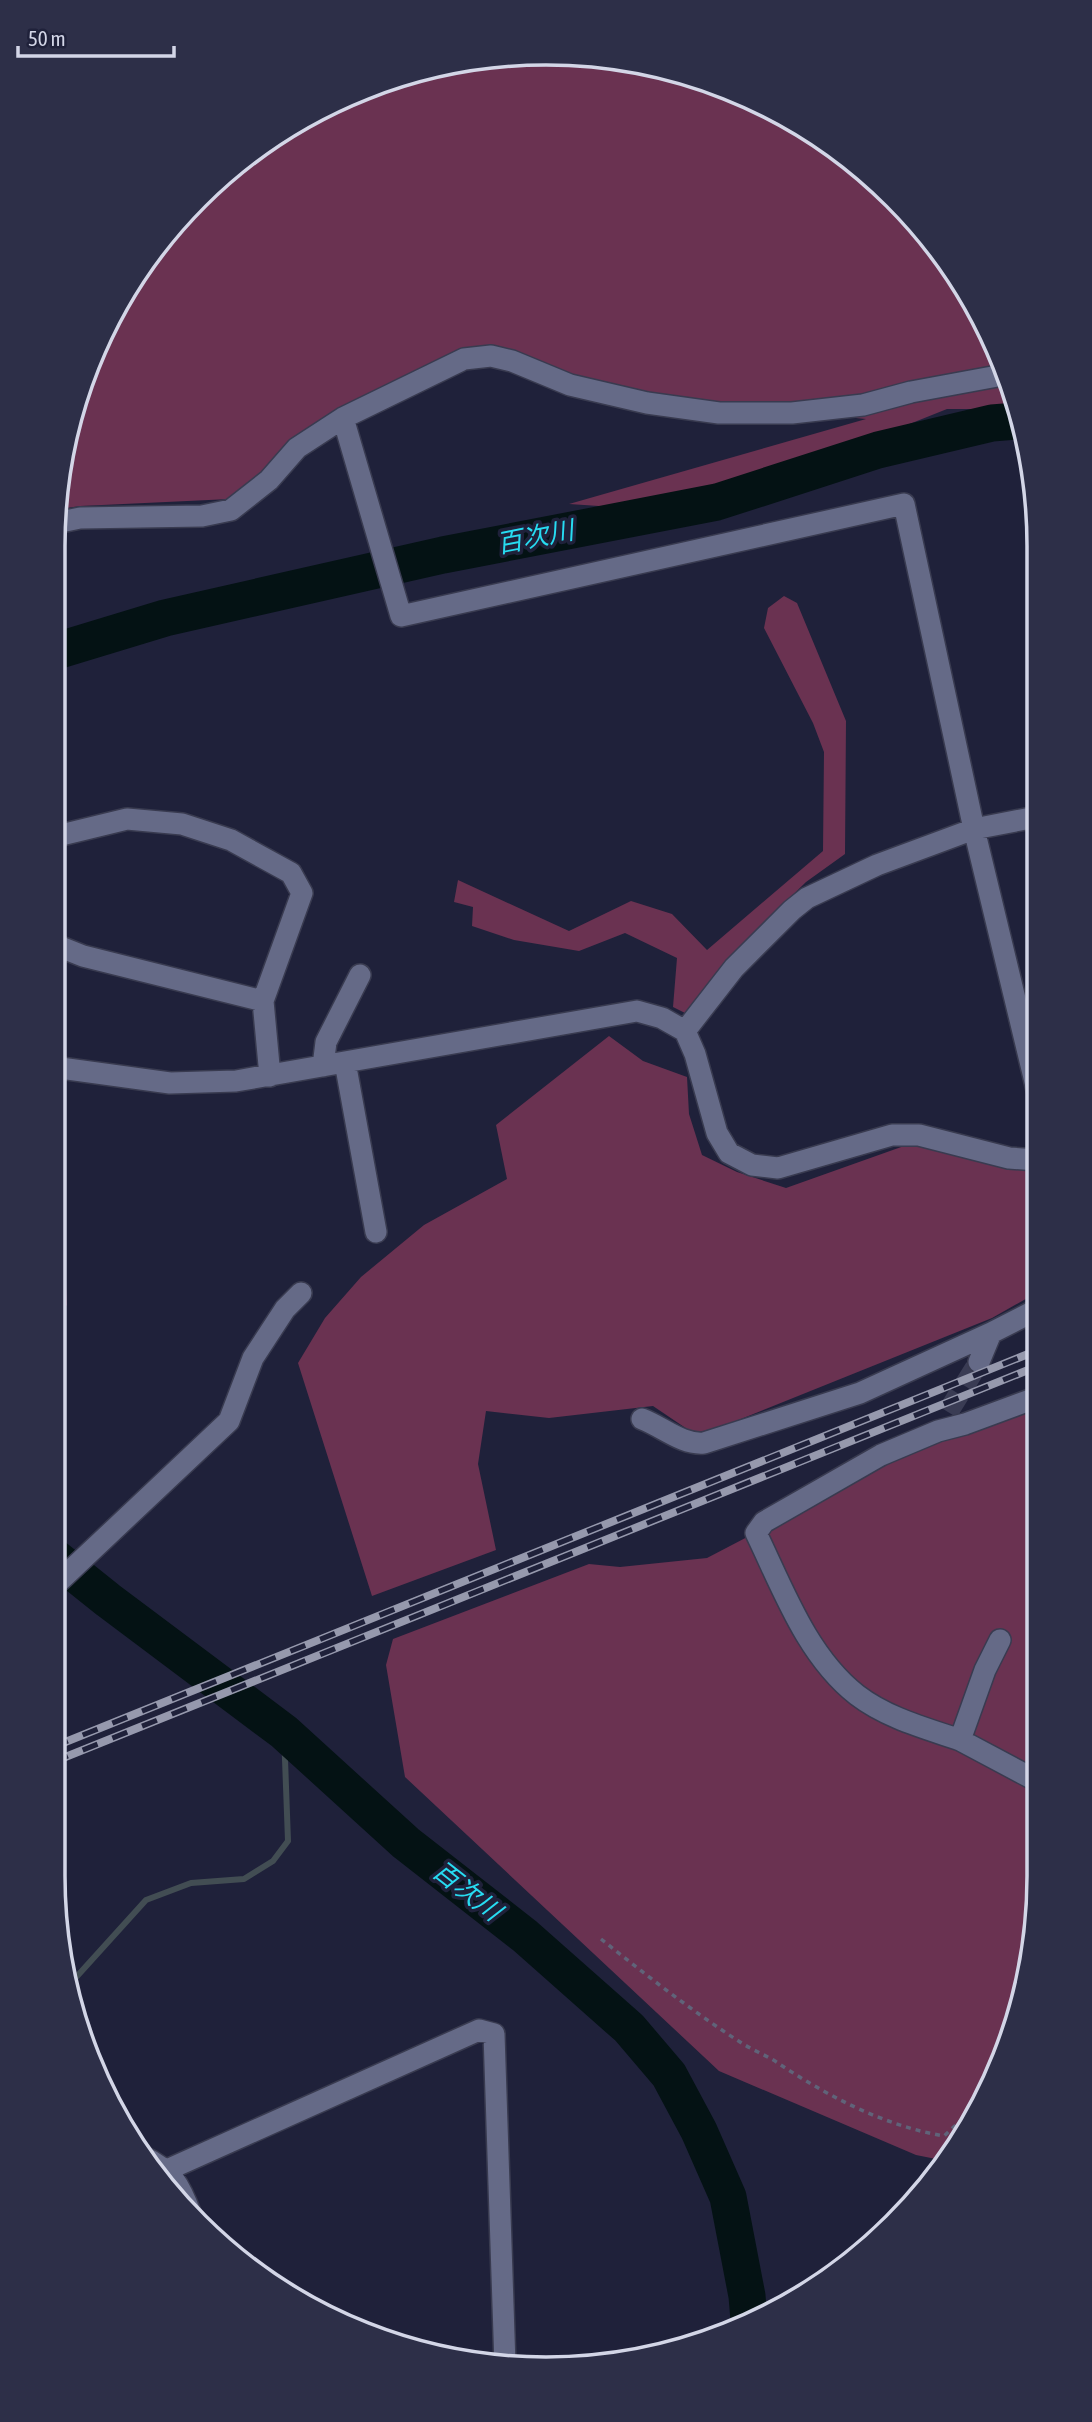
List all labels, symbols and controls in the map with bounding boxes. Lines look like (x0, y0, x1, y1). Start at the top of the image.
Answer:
scale bar (18, 14, 173, 58)
text: 50 m (28, 26, 66, 50)
water label: 百次川 (494, 514, 579, 559)
water label: 百次川 (427, 1855, 509, 1929)

